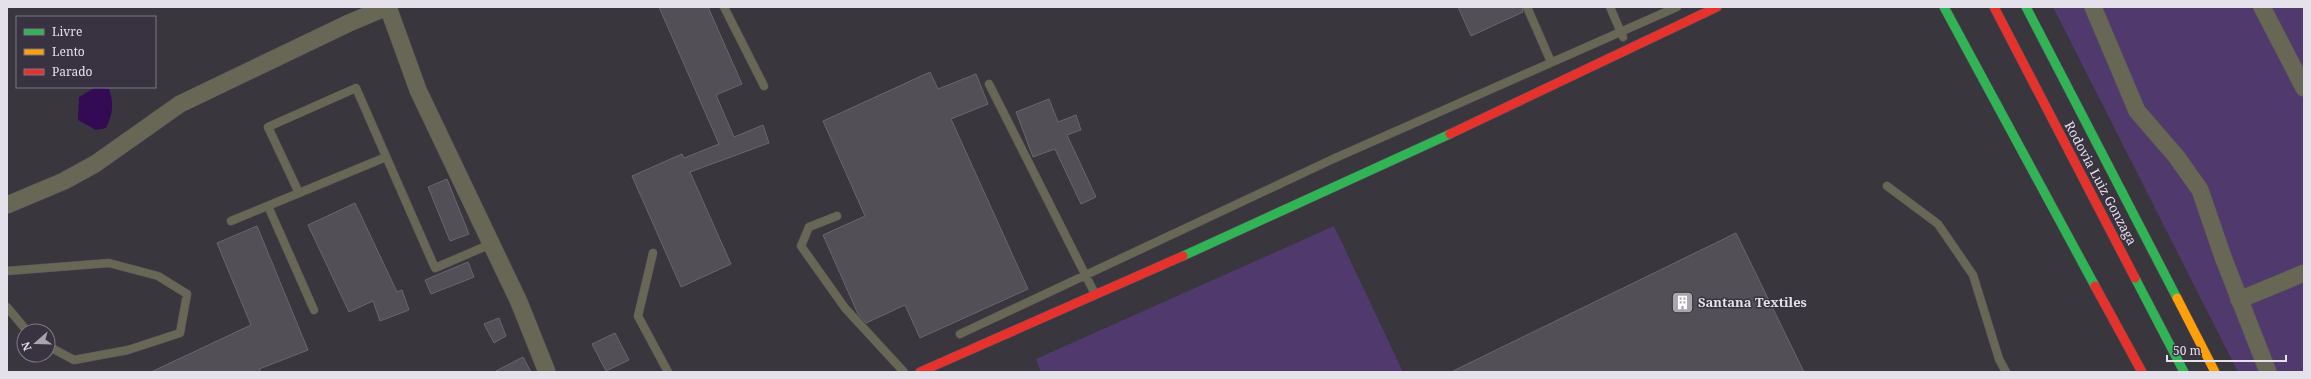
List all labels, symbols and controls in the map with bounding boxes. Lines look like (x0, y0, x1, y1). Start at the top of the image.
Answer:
legend (16, 16, 156, 88)
text: Livre (52, 23, 82, 40)
text: Lento (52, 43, 85, 60)
text: Parado (52, 63, 93, 80)
street label: Rodovia Luiz Gonzaga (2061, 118, 2141, 248)
building icon: Santana Textiles (1669, 289, 1695, 315)
place label: Santana Textiles (1698, 293, 1807, 311)
north arrow (16, 323, 56, 363)
scale bar (2167, 337, 2286, 363)
text: N (17, 340, 35, 353)
text: 50 m (2173, 342, 2201, 359)

